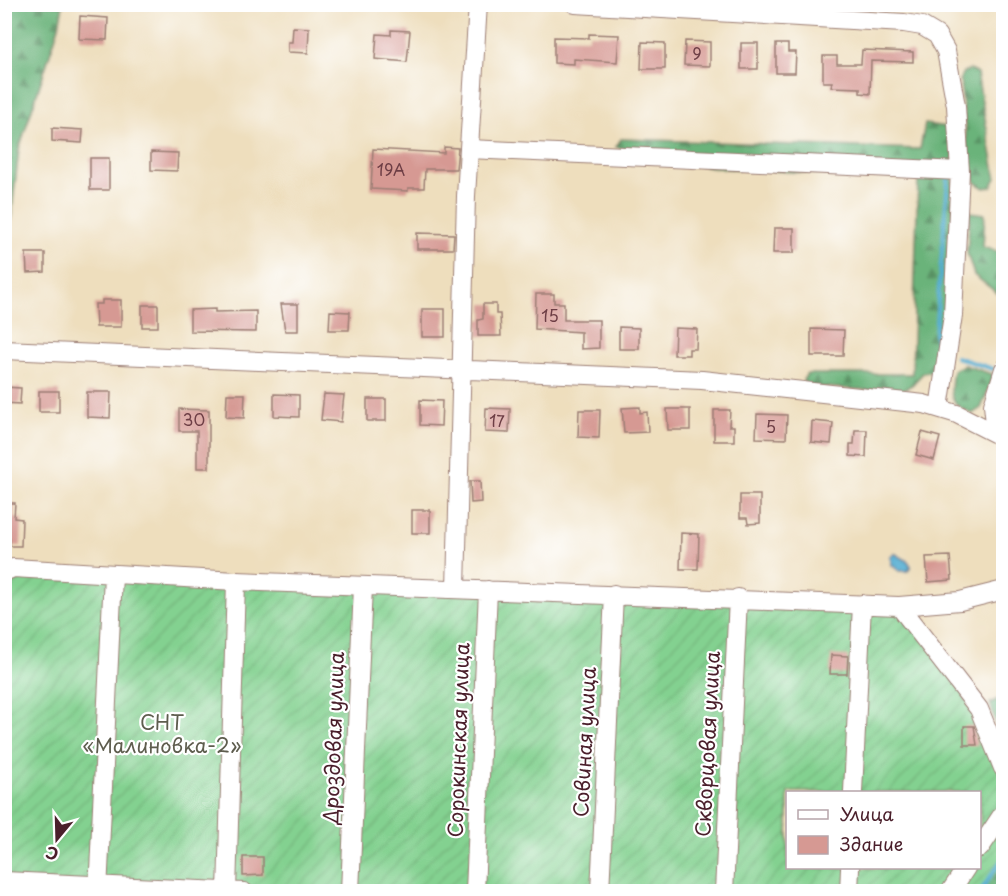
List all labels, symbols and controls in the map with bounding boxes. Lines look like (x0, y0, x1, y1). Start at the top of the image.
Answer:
house number: 9 (692, 41, 702, 65)
house number: 19А (377, 157, 405, 181)
house number: 15 (541, 303, 559, 327)
house number: 30 (183, 407, 205, 431)
house number: 17 (489, 408, 505, 432)
house number: 5 (766, 414, 776, 438)
street label: Сорокинская улица (440, 642, 476, 838)
street label: Скворцовая улица (687, 650, 727, 838)
street label: Дроздовая улица (315, 651, 351, 826)
street label: Совиная улица (565, 666, 603, 818)
park label: СНТ «Малиновка-2» (83, 707, 241, 760)
legend (786, 791, 981, 869)
text: Улица (840, 800, 894, 827)
north arrow (27, 809, 87, 869)
text: Здание (840, 830, 903, 857)
text: С (42, 841, 61, 867)

